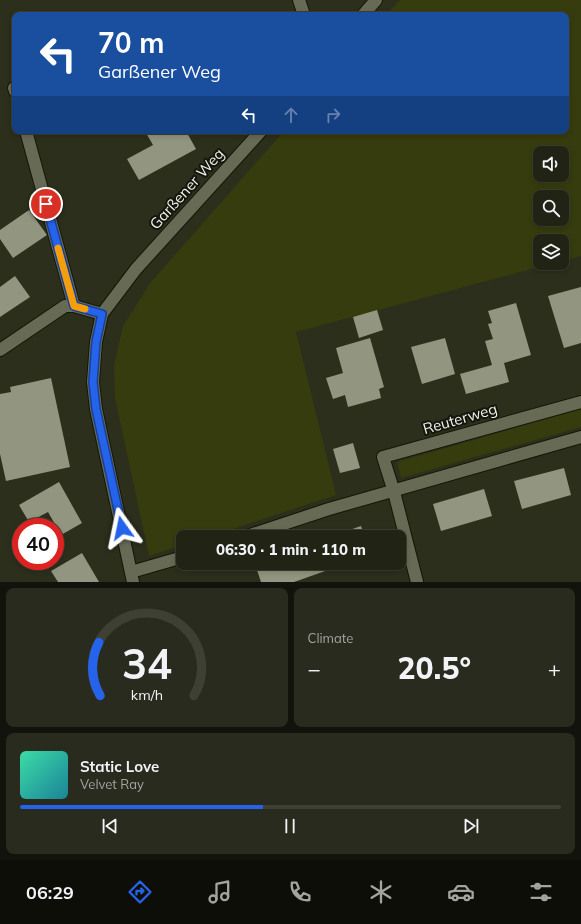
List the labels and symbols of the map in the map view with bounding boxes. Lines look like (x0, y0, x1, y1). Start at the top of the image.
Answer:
street label: Garßener Weg (145, 144, 228, 233)
pin (29, 187, 63, 221)
street label: Reuterweg (421, 399, 499, 438)
position arrow (101, 507, 143, 549)
speed limit sign: 40 (12, 518, 64, 570)

